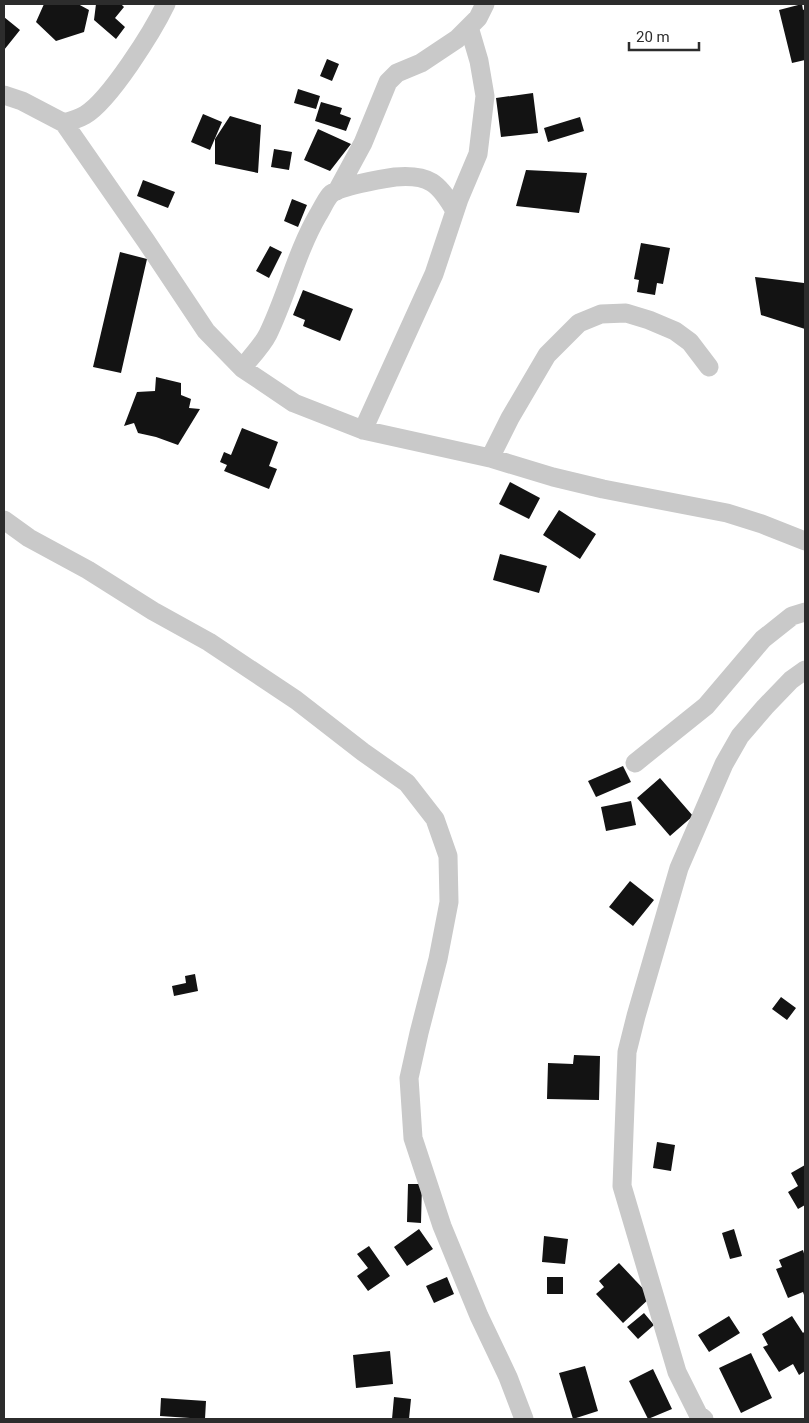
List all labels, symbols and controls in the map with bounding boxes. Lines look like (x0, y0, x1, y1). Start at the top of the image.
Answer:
scale bar (629, 20, 699, 52)
text: 20 m (636, 28, 670, 46)

